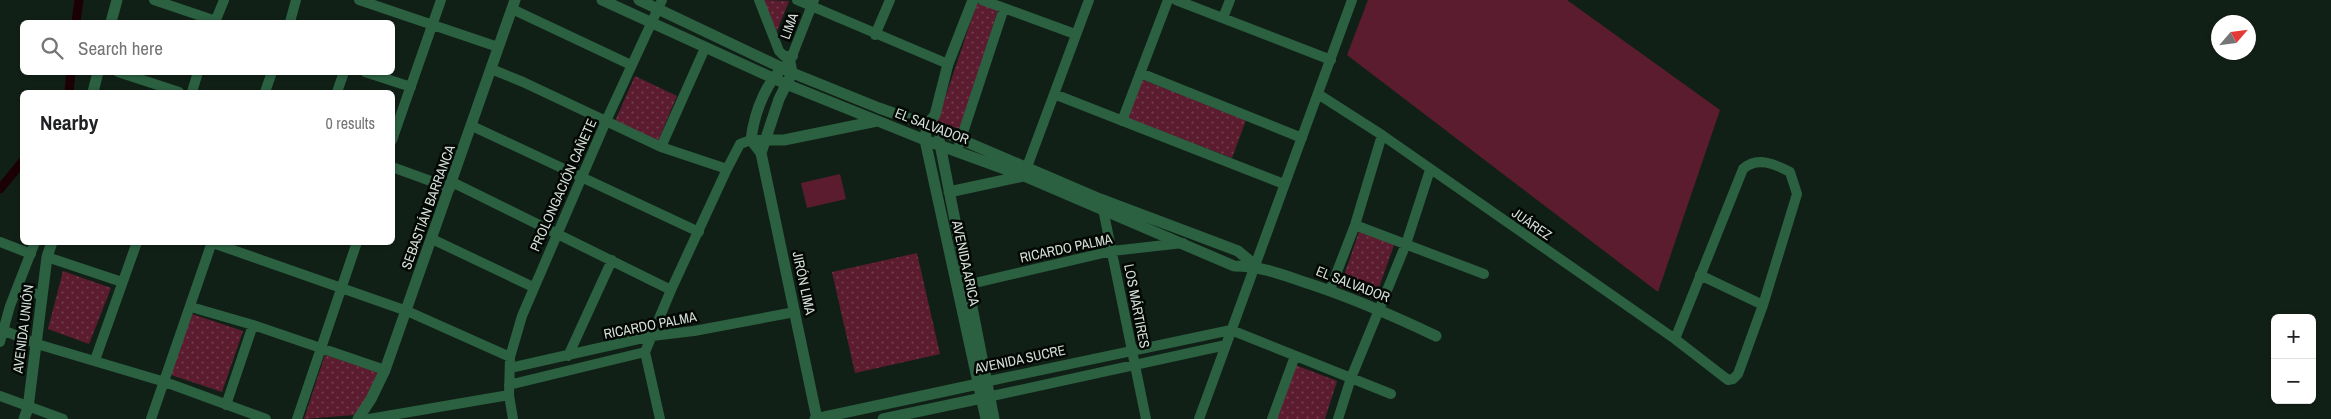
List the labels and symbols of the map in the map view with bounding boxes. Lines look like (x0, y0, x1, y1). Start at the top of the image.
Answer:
street label: LIMA (776, 10, 802, 42)
north arrow (2211, 15, 2256, 60)
street label: EL SALVADOR (893, 104, 971, 148)
street label: PROLONGACIÓN CAÑETE (526, 116, 600, 254)
street label: SEBASTIÁN BARRANCA (397, 142, 459, 272)
street label: JUÁREZ (1509, 204, 1555, 244)
street label: AVENIDA ARICA (948, 218, 984, 308)
street label: RICARDO PALMA (1018, 229, 1114, 267)
street label: JIRÓN LIMA (788, 250, 820, 317)
street label: LOS MÁRTIRES (1120, 262, 1154, 350)
street label: EL SALVADOR (1314, 262, 1392, 306)
street label: AVENIDA UNIÓN (9, 284, 37, 375)
street label: RICARDO PALMA (602, 307, 698, 343)
street label: AVENIDA SUCRE (972, 341, 1067, 378)

